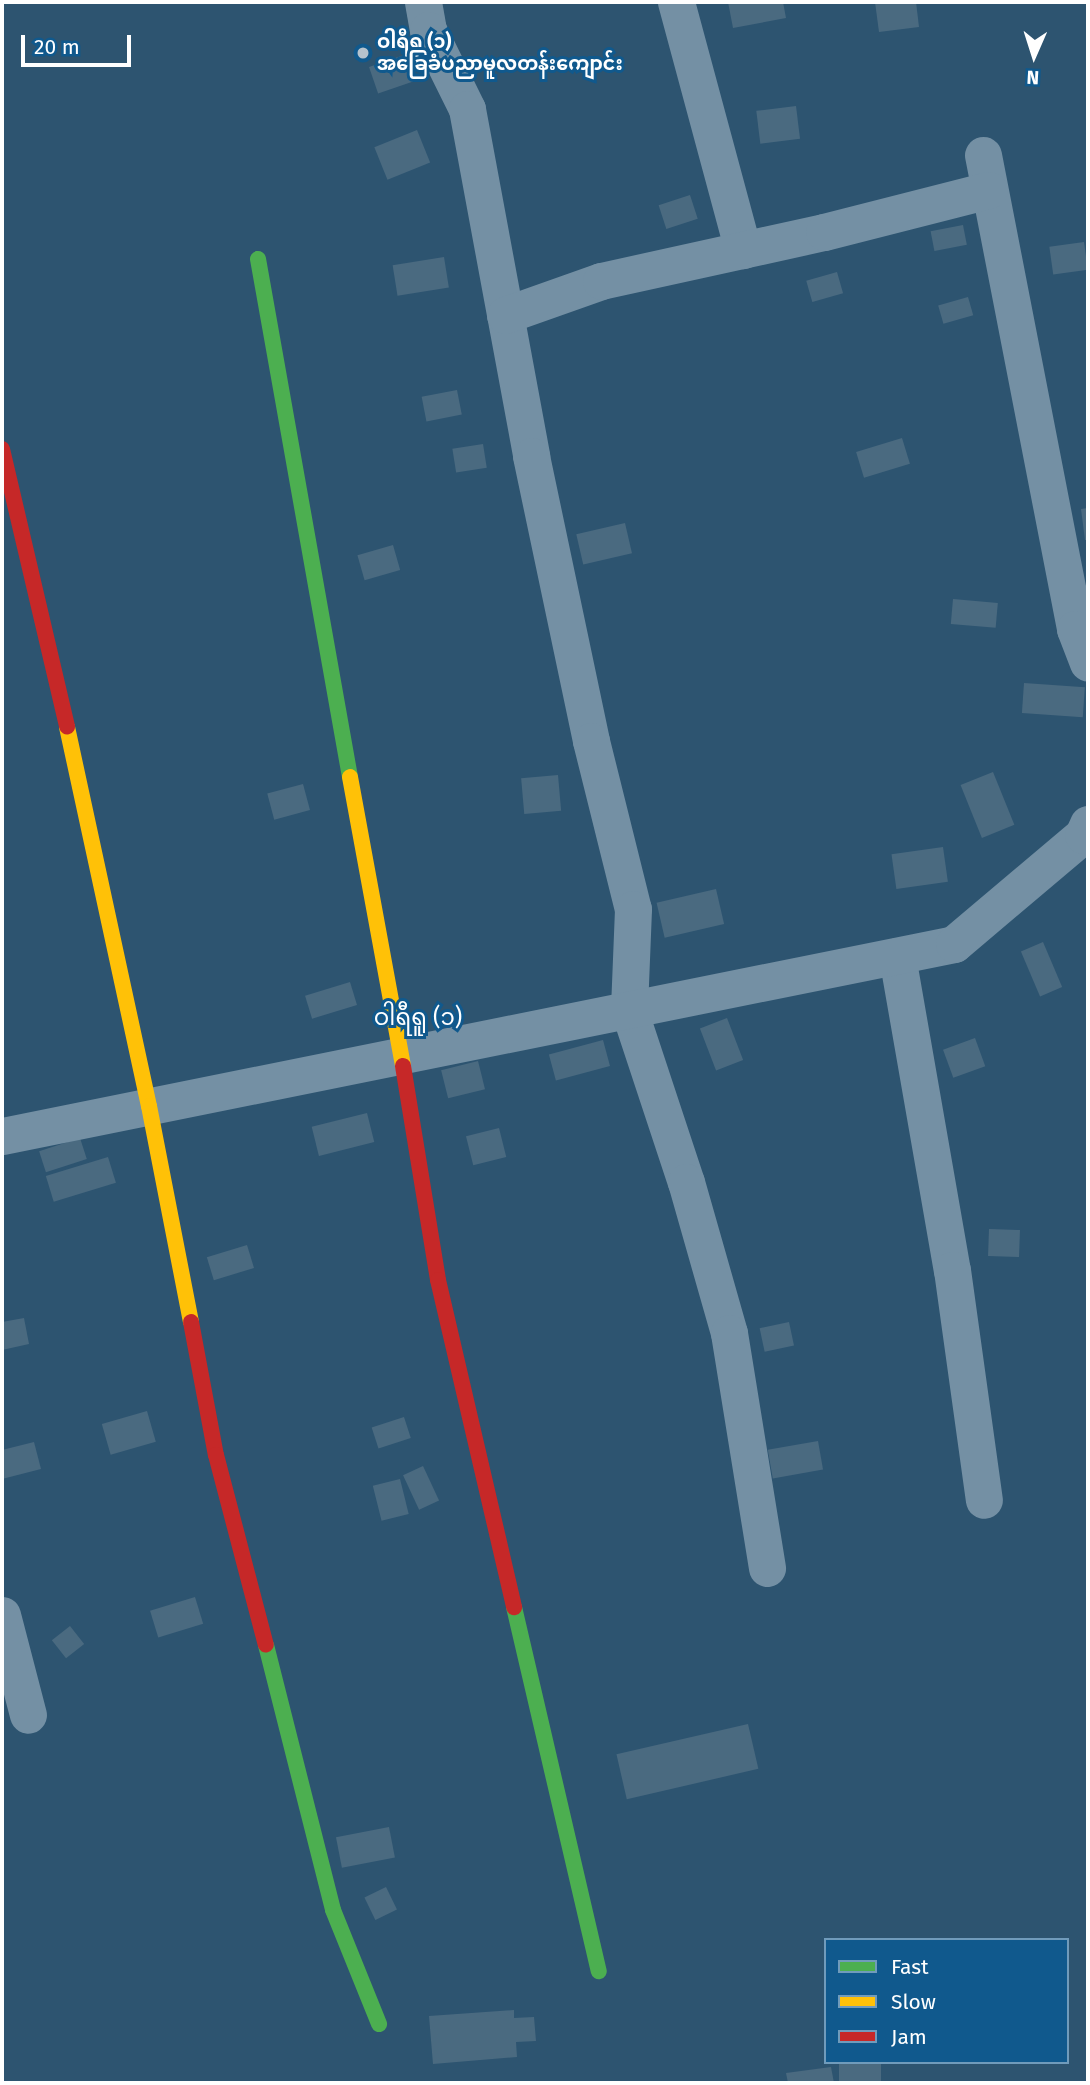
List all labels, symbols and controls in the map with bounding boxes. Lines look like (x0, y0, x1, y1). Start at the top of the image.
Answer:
scale bar (24, 21, 135, 65)
north arrow (999, 21, 1069, 91)
place label: ဝါရီရူ (၁) အခြေခံပညာမူလတန်းကျောင်း (377, 31, 623, 75)
text: 20 m (34, 34, 80, 60)
marker: ဝါရီရူ (၁) အခြေခံပညာမူလတန်းကျောင်း (355, 45, 371, 61)
text: N (1026, 66, 1040, 89)
district label: ဝါရီရူ (၁) (374, 1003, 462, 1031)
legend (824, 1938, 1069, 2064)
text: Fast (891, 1954, 929, 1980)
text: Slow (891, 1989, 936, 2015)
text: Jam (891, 2024, 927, 2050)

